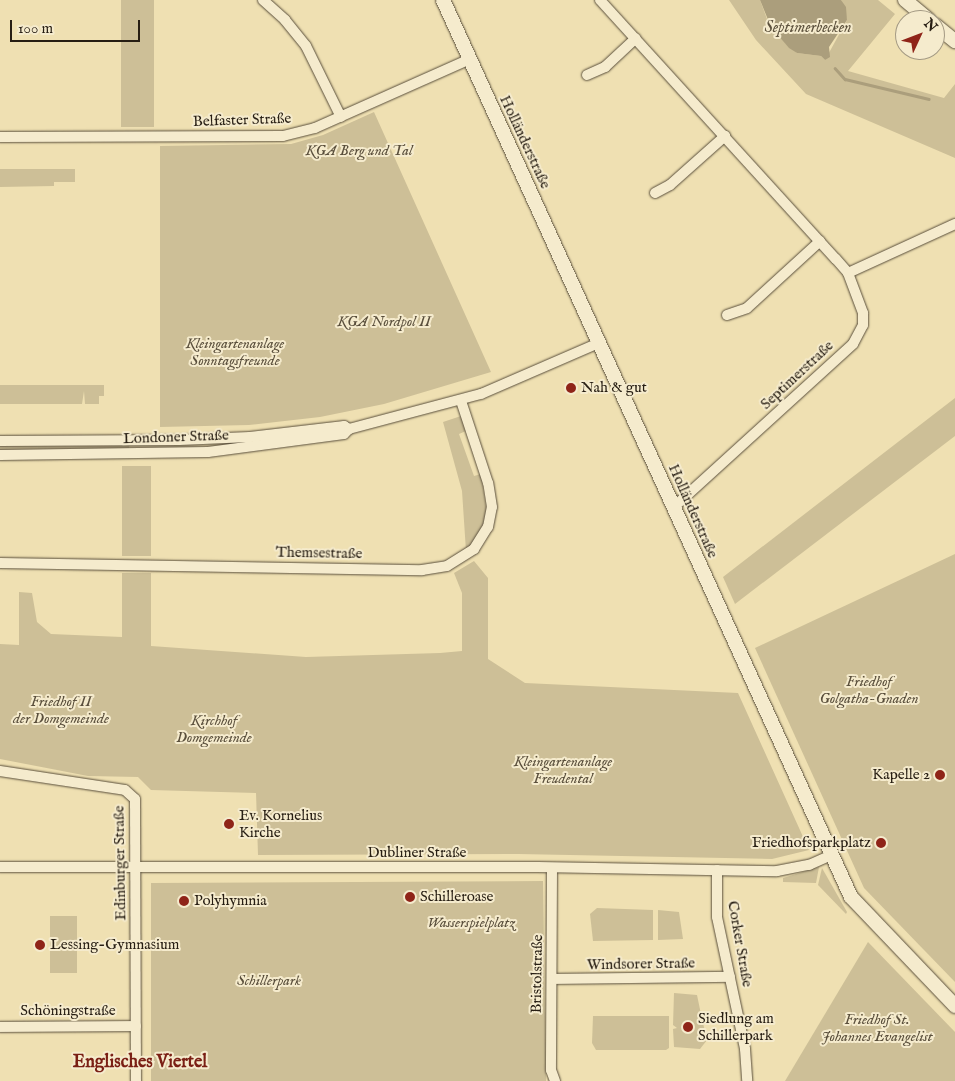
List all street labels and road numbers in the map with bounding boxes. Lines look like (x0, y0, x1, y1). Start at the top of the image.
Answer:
street label: Holländerstraße (496, 93, 554, 191)
street label: Belfaster Straße (193, 109, 291, 131)
street label: Septimerstraße (757, 337, 837, 413)
street label: Londoner Straße (123, 426, 229, 448)
street label: Holländerstraße (664, 461, 722, 561)
street label: Themsestraße (276, 543, 362, 563)
street label: Edinburger Straße (110, 805, 130, 921)
street label: Dubliner Straße (368, 844, 466, 862)
street label: Corker Straße (724, 899, 756, 989)
street label: Bristolstraße (527, 934, 547, 1014)
street label: Windsorer Straße (587, 954, 695, 974)
street label: Schöningstraße (20, 1002, 116, 1020)

